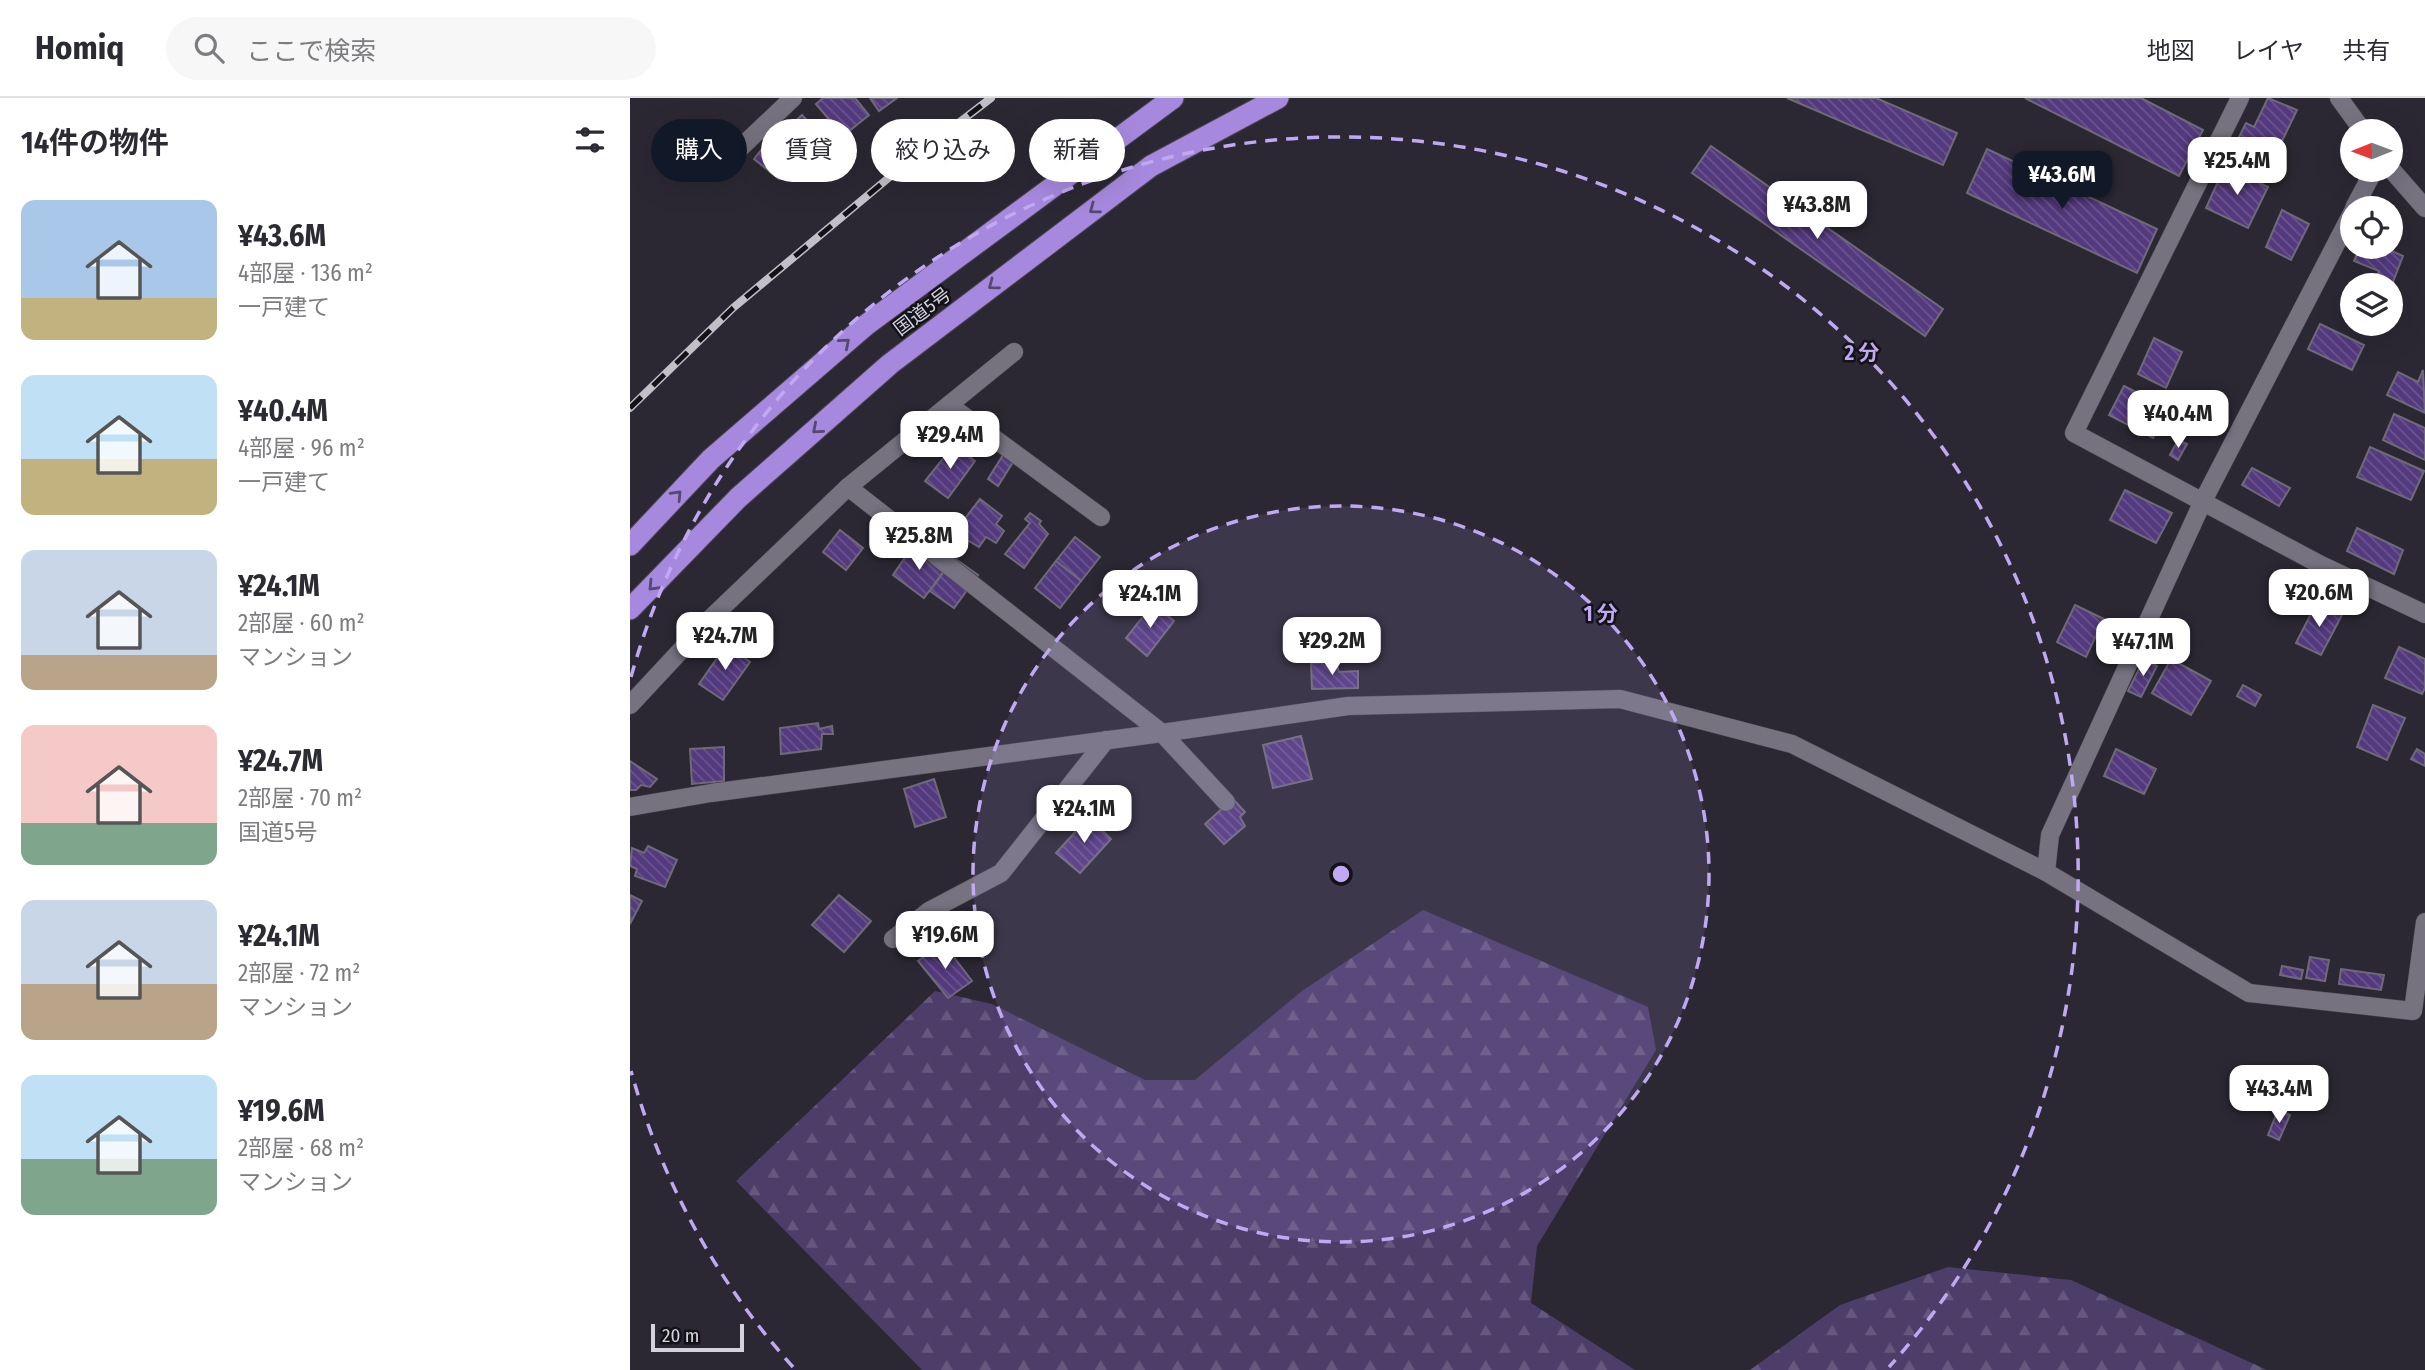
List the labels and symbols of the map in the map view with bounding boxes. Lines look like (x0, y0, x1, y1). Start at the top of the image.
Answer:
north arrow (2340, 119, 2403, 182)
pin: ¥25.4M (2180, 138, 2294, 197)
pin: ¥43.6M (2005, 152, 2119, 211)
pin: ¥43.8M (1760, 181, 1874, 241)
one-way arrow (1089, 200, 1102, 213)
one-way arrow (989, 277, 1001, 290)
street label: 国道5号 (889, 282, 955, 340)
one-way arrow (837, 339, 850, 351)
text: 2 分 (1843, 340, 1880, 366)
pin: ¥40.4M (2121, 390, 2235, 450)
pin: ¥29.4M (893, 412, 1007, 471)
one-way arrow (812, 420, 825, 433)
one-way arrow (669, 490, 681, 503)
pin: ¥25.8M (862, 512, 976, 572)
pin: ¥24.1M (1093, 570, 1207, 630)
pin: ¥20.6M (2262, 570, 2376, 629)
one-way arrow (648, 578, 661, 591)
text: 1 分 (1584, 601, 1618, 627)
pin: ¥24.7M (668, 612, 782, 672)
pin: ¥29.2M (1275, 618, 1389, 677)
pin: ¥47.1M (2086, 618, 2200, 678)
pin: ¥24.1M (1027, 786, 1141, 845)
centre of rings (1329, 862, 1353, 886)
pin: ¥19.6M (888, 912, 1002, 971)
pin: ¥43.4M (2222, 1066, 2336, 1125)
scale bar (651, 1321, 744, 1353)

